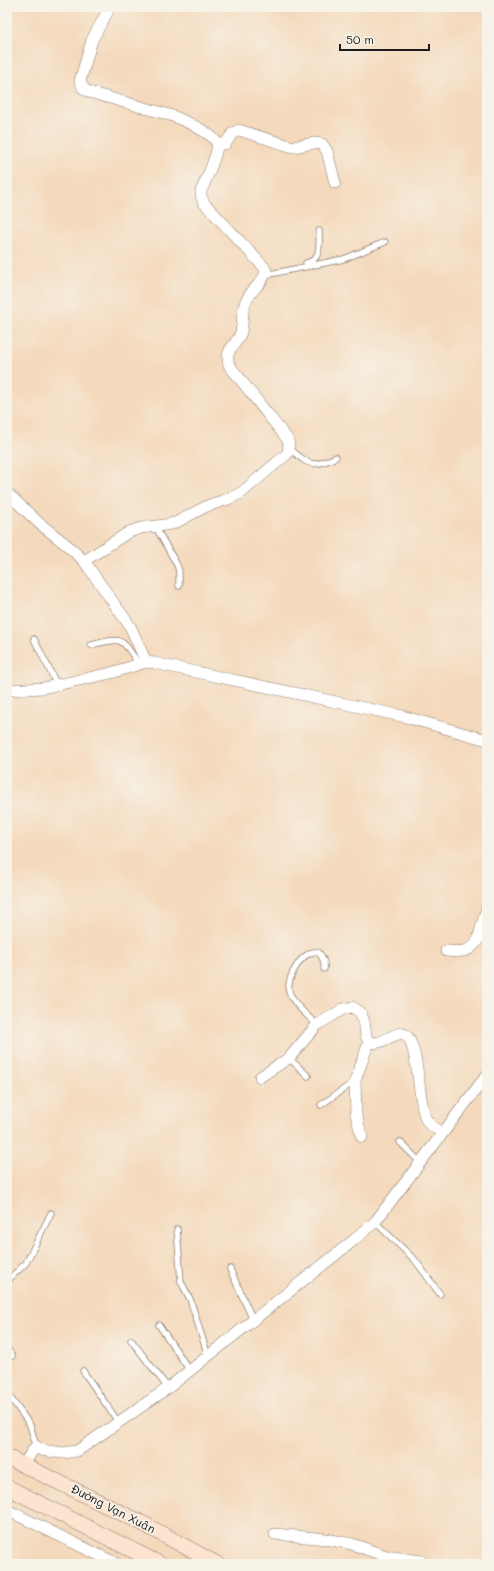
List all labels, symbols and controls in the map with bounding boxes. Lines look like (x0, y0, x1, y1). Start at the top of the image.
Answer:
scale bar (340, 26, 429, 52)
text: 50 m (346, 31, 374, 47)
street label: Đường Vạn Xuân (68, 1480, 159, 1536)

